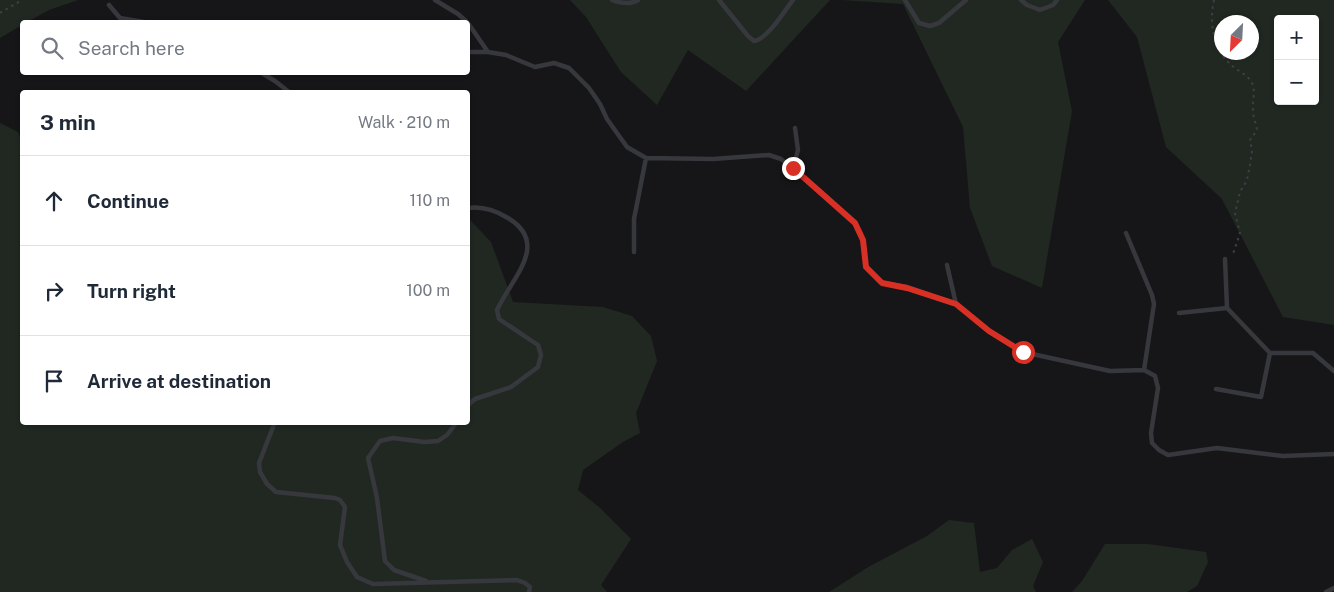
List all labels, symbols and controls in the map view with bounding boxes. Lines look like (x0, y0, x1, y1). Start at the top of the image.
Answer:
north arrow (1214, 15, 1259, 60)
map controls (1274, 15, 1319, 105)
button: + (1274, 15, 1319, 60)
search box (20, 20, 470, 75)
icon: search (38, 34, 66, 62)
text: Search here (78, 37, 185, 59)
button: − (1274, 60, 1319, 105)
text: 3 min (40, 110, 96, 135)
text: Walk · 210 m (358, 113, 450, 132)
route end (782, 157, 805, 180)
icon: ahead (40, 187, 68, 215)
text: Continue (87, 190, 169, 212)
text: 110 m (409, 191, 450, 210)
icon: right (40, 277, 68, 305)
text: Turn right (87, 280, 176, 302)
text: 100 m (406, 281, 450, 300)
route start (1012, 341, 1035, 364)
icon: arrive (40, 367, 68, 395)
text: Arrive at destination (87, 370, 271, 392)

